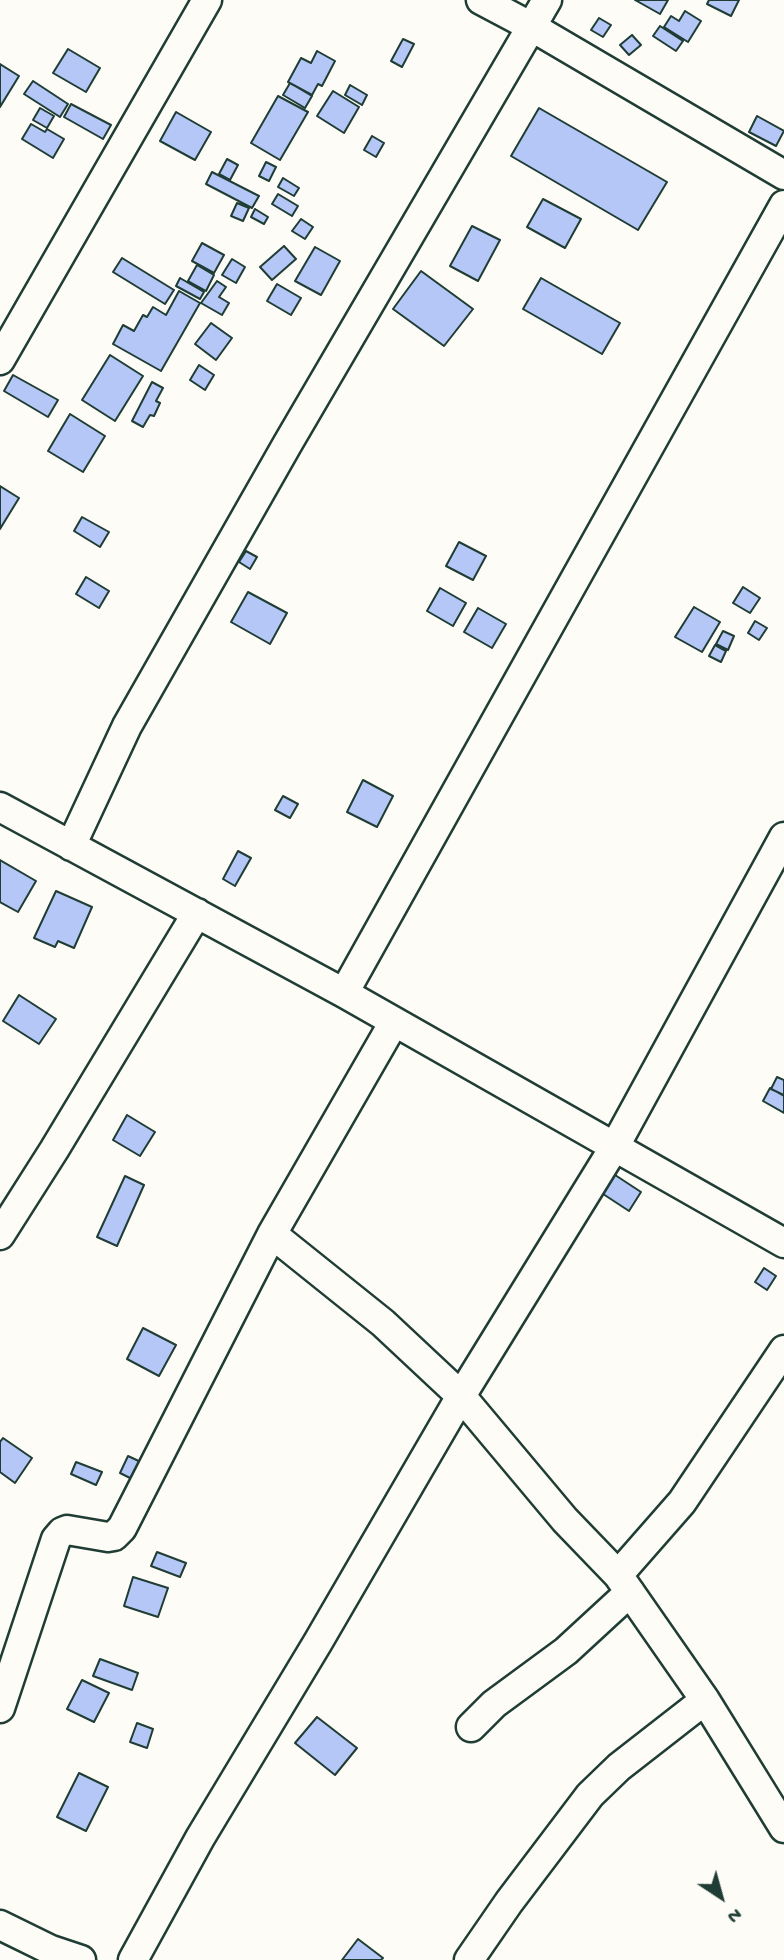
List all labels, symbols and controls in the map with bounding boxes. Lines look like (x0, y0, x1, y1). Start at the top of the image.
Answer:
north arrow (686, 1862, 756, 1932)
text: N (722, 1901, 745, 1927)

